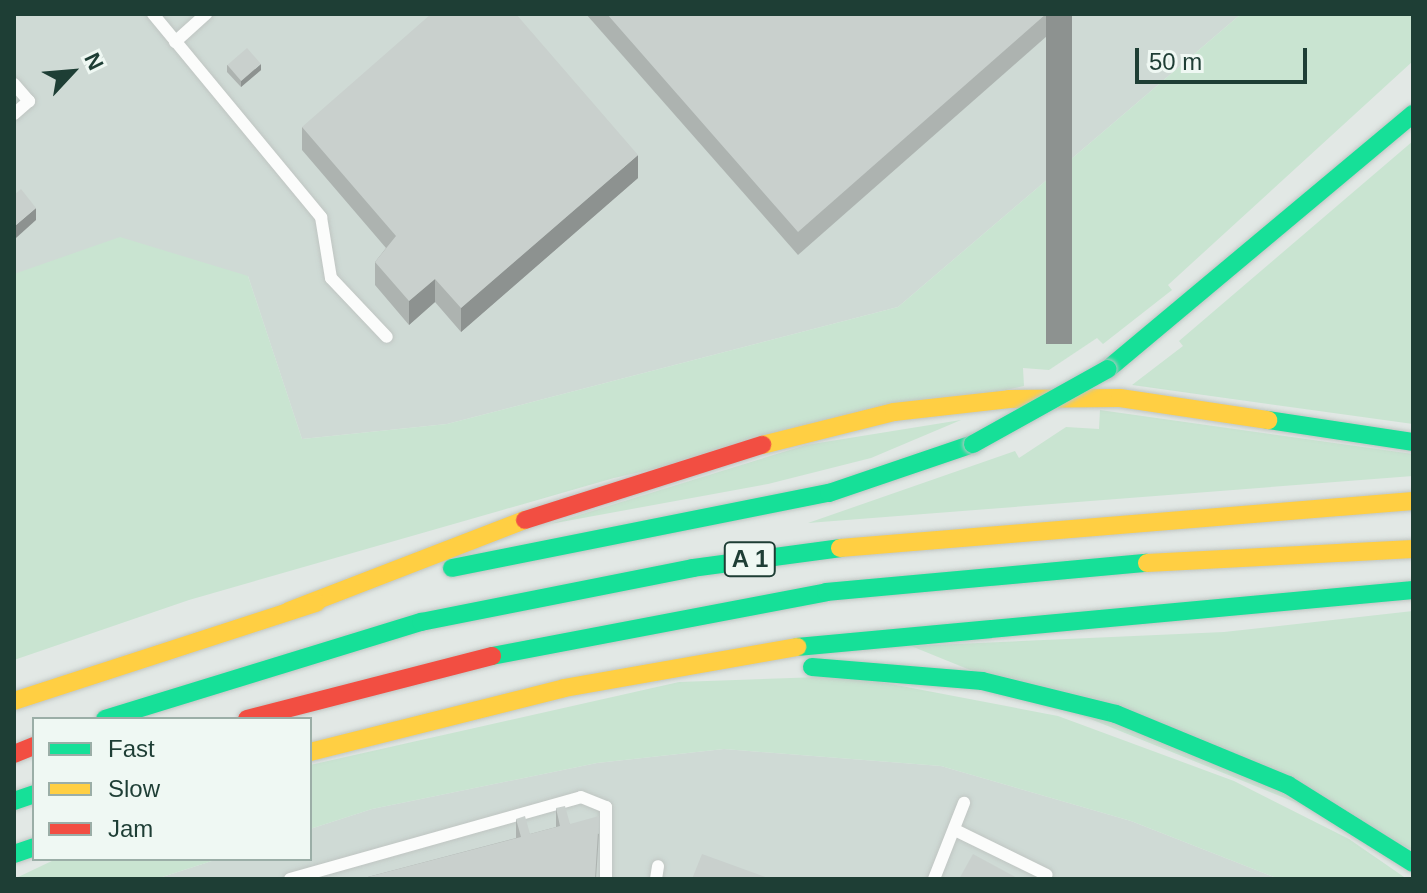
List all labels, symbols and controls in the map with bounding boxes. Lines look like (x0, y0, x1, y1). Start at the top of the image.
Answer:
north arrow (32, 32, 112, 112)
scale bar (1139, 32, 1311, 82)
text: 50 m (1149, 48, 1202, 75)
text: N (79, 49, 109, 74)
road number: A 1 (722, 539, 778, 579)
legend (32, 717, 312, 861)
text: Fast (108, 735, 155, 762)
text: Slow (108, 775, 160, 802)
text: Jam (108, 815, 153, 842)

